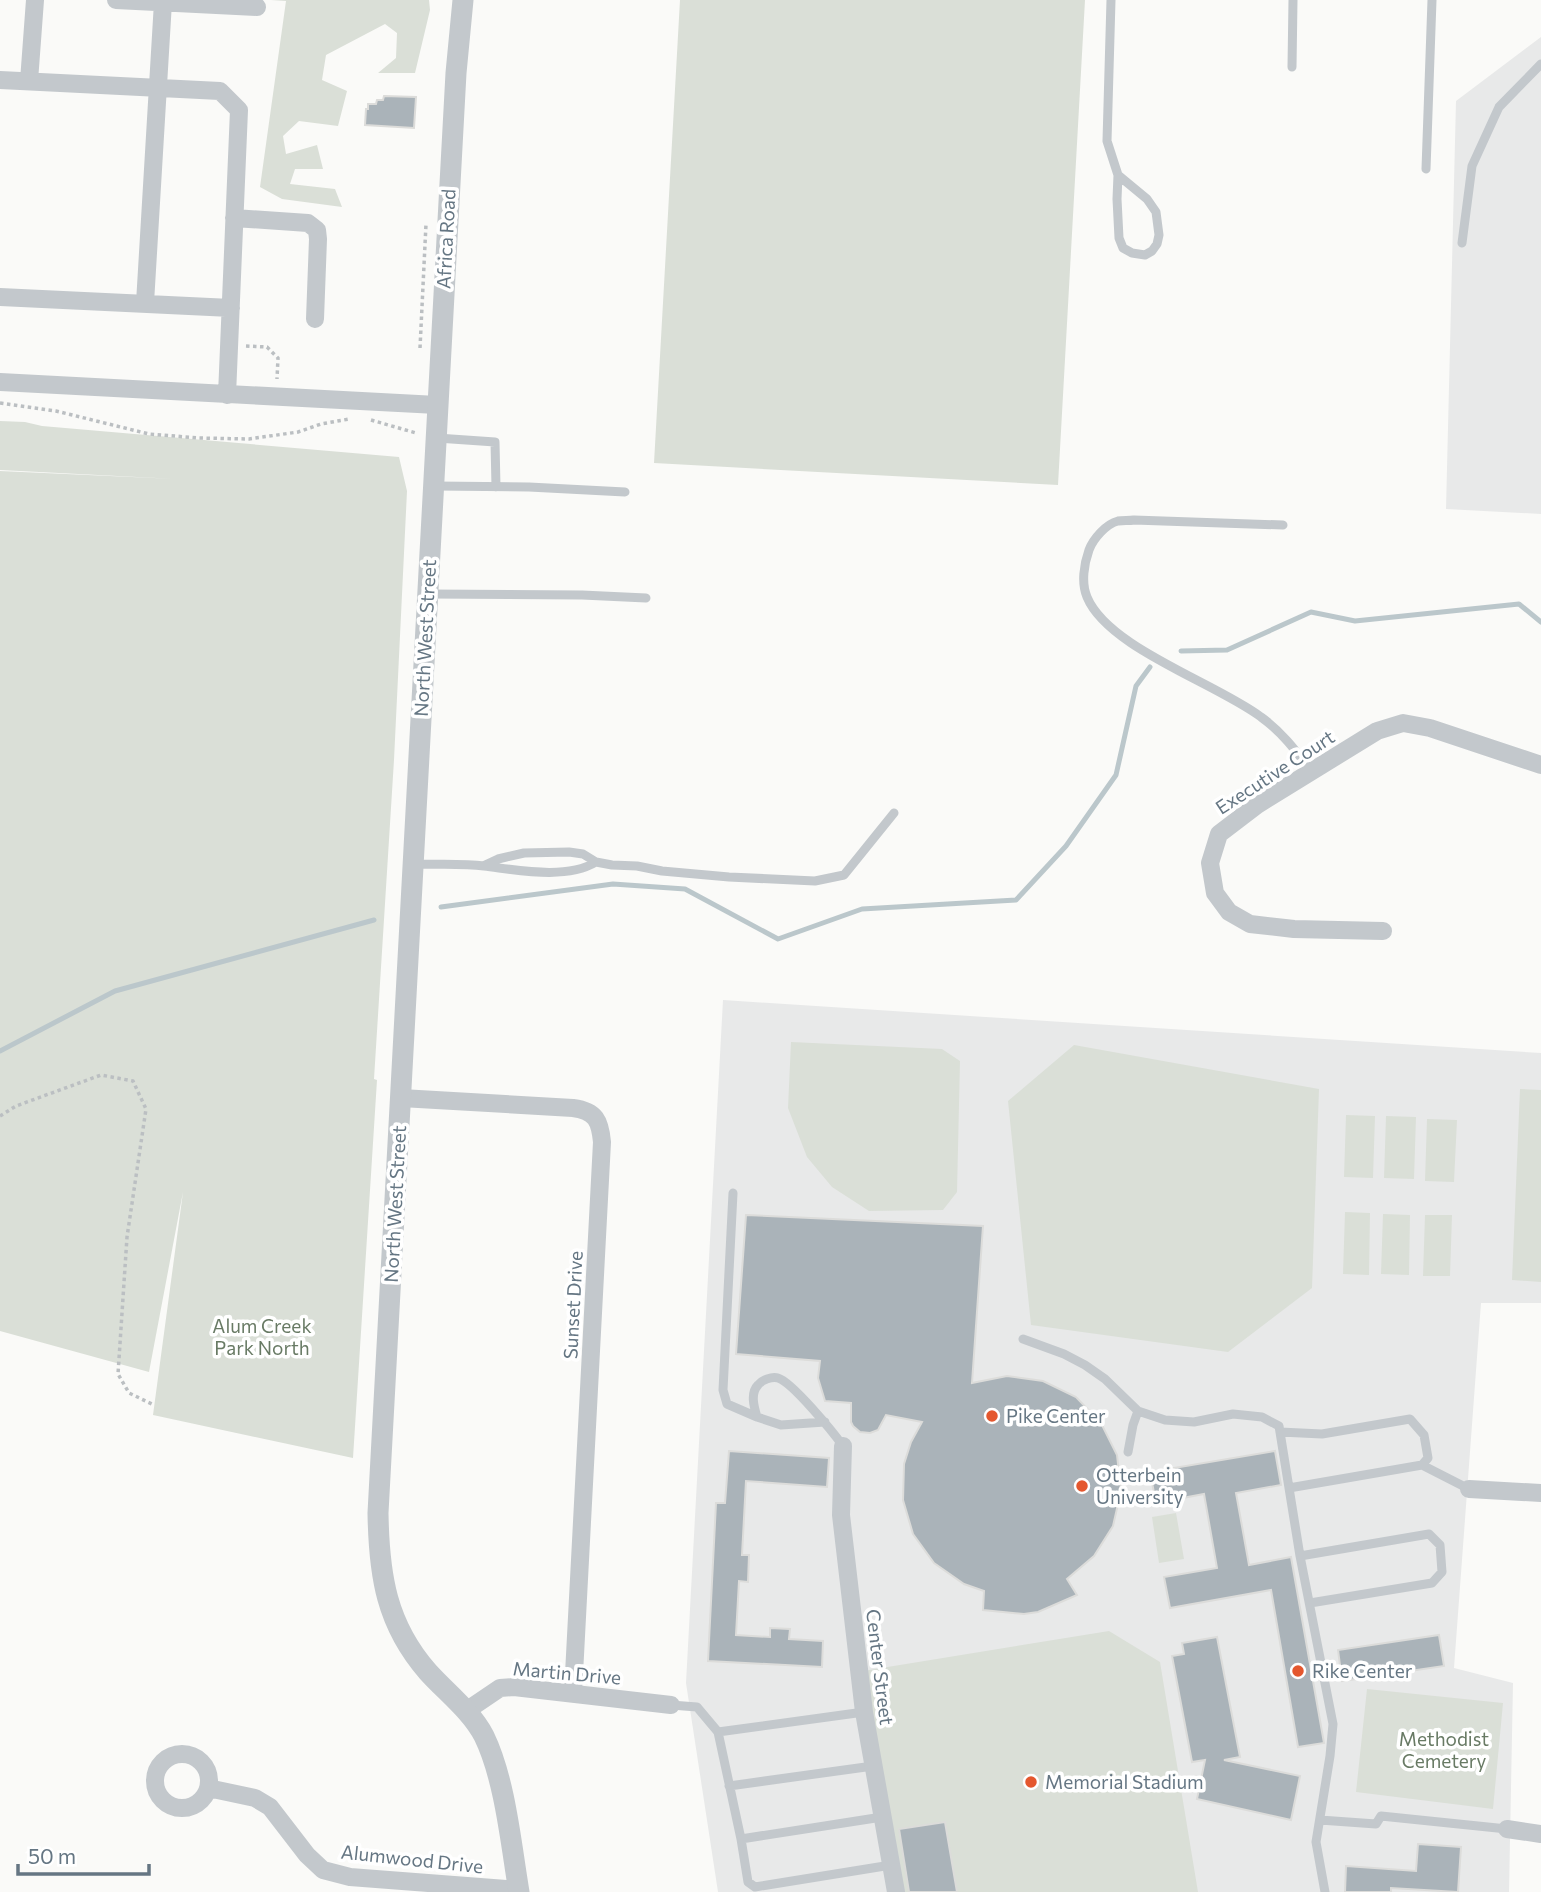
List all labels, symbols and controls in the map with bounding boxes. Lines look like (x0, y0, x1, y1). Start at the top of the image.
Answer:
street label: Africa Road (431, 188, 460, 290)
street label: North West Street (409, 559, 440, 717)
street label: Executive Court (1211, 724, 1339, 819)
street label: North West Street (379, 1125, 410, 1283)
street label: Sunset Drive (558, 1250, 587, 1360)
park label: Alum Creek Park North (212, 1314, 312, 1359)
place label: Pike Center (1006, 1404, 1106, 1427)
marker: Pike Center (984, 1408, 1000, 1424)
place label: Otterbein University (1096, 1463, 1184, 1508)
marker: Otterbein University (1074, 1478, 1090, 1494)
street label: Center Street (862, 1608, 899, 1726)
street label: Martin Drive (512, 1656, 622, 1689)
place label: Rike Center (1312, 1659, 1413, 1682)
marker: Rike Center (1290, 1663, 1306, 1679)
park label: Methodist Cemetery (1399, 1727, 1489, 1772)
place label: Memorial Stadium (1045, 1770, 1204, 1793)
marker: Memorial Stadium (1023, 1774, 1039, 1790)
scale bar (18, 1832, 149, 1876)
street label: Alumwood Drive (340, 1840, 484, 1877)
text: 50 m (28, 1843, 76, 1868)

